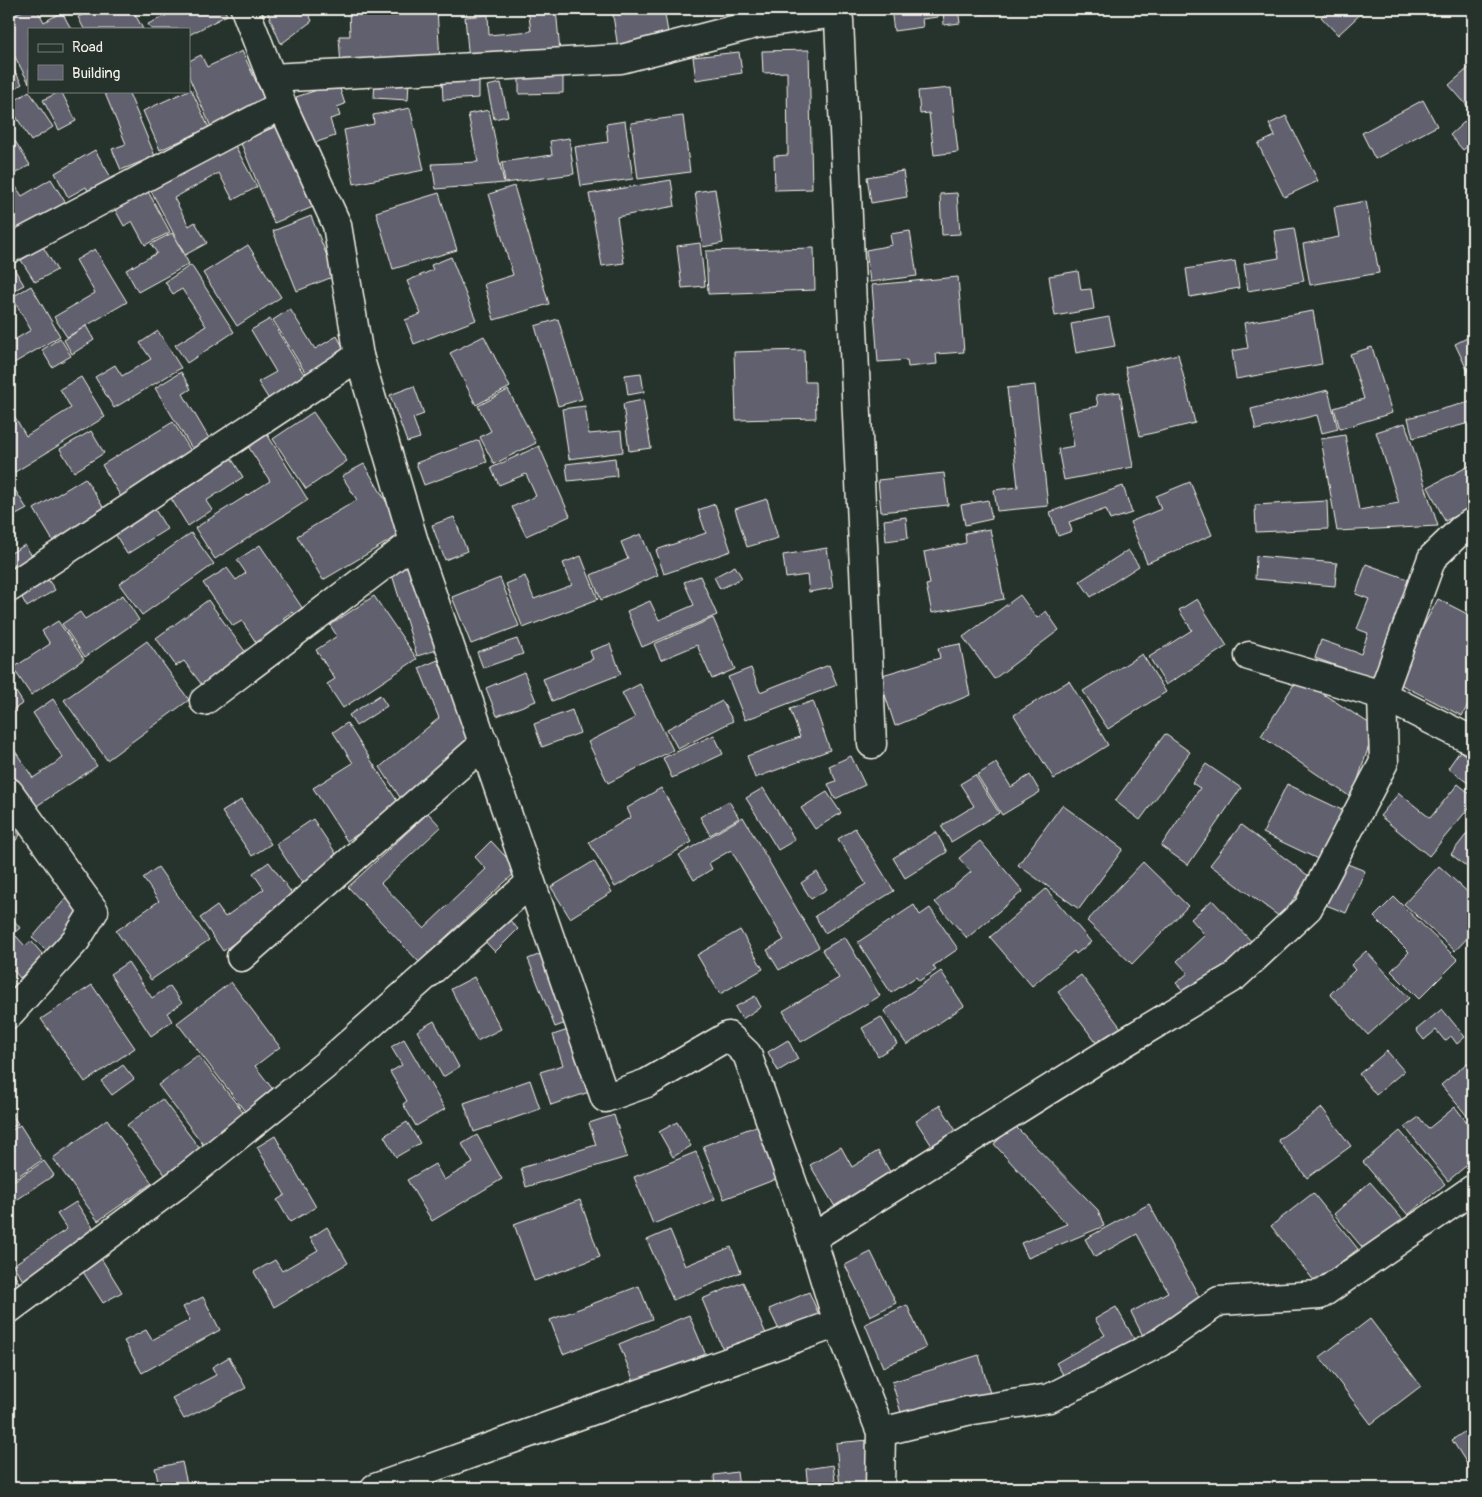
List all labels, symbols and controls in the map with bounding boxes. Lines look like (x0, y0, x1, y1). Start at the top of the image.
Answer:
legend (28, 28, 190, 92)
text: Road (72, 38, 103, 57)
text: Building (72, 64, 120, 83)

